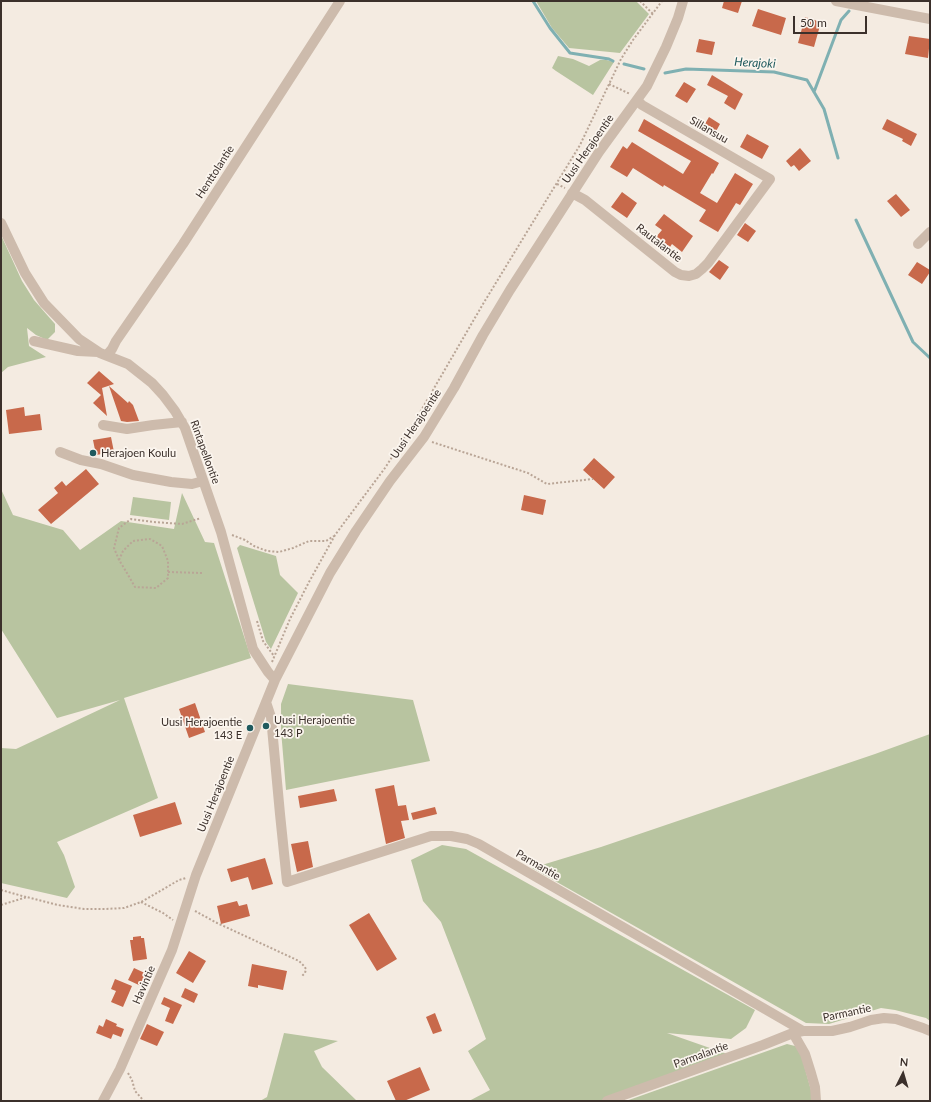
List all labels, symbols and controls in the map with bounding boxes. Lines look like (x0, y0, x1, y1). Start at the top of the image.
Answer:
scale bar (795, 8, 869, 34)
text: 50 m (800, 15, 827, 30)
water label: Herajoki (734, 55, 776, 71)
street label: Uusi Herajoentie (559, 112, 617, 186)
street label: Sillansuu (687, 114, 731, 146)
street label: Henttolantie (193, 143, 237, 201)
street label: Rautalantie (633, 221, 685, 265)
street label: Uusi Herajoentie (388, 387, 444, 461)
street label: Rintapellontie (187, 418, 223, 486)
place label: Herajoen Koulu (101, 446, 176, 460)
marker: Herajoen Koulu (88, 448, 98, 458)
place label: Uusi Herajoentie 143 P (274, 713, 355, 739)
place label: Uusi Herajoentie 143 E (161, 715, 242, 741)
marker: Uusi Herajoentie 143 P (261, 721, 271, 731)
marker: Uusi Herajoentie 143 E (245, 723, 255, 733)
street label: Uusi Herajoentie (195, 754, 237, 834)
street label: Parmantie (513, 847, 563, 883)
street label: Havintie (130, 964, 158, 1006)
street label: Parmantie (822, 1001, 872, 1025)
street label: Parmalantie (672, 1039, 730, 1071)
north arrow (883, 1054, 923, 1094)
text: N (899, 1055, 909, 1068)

